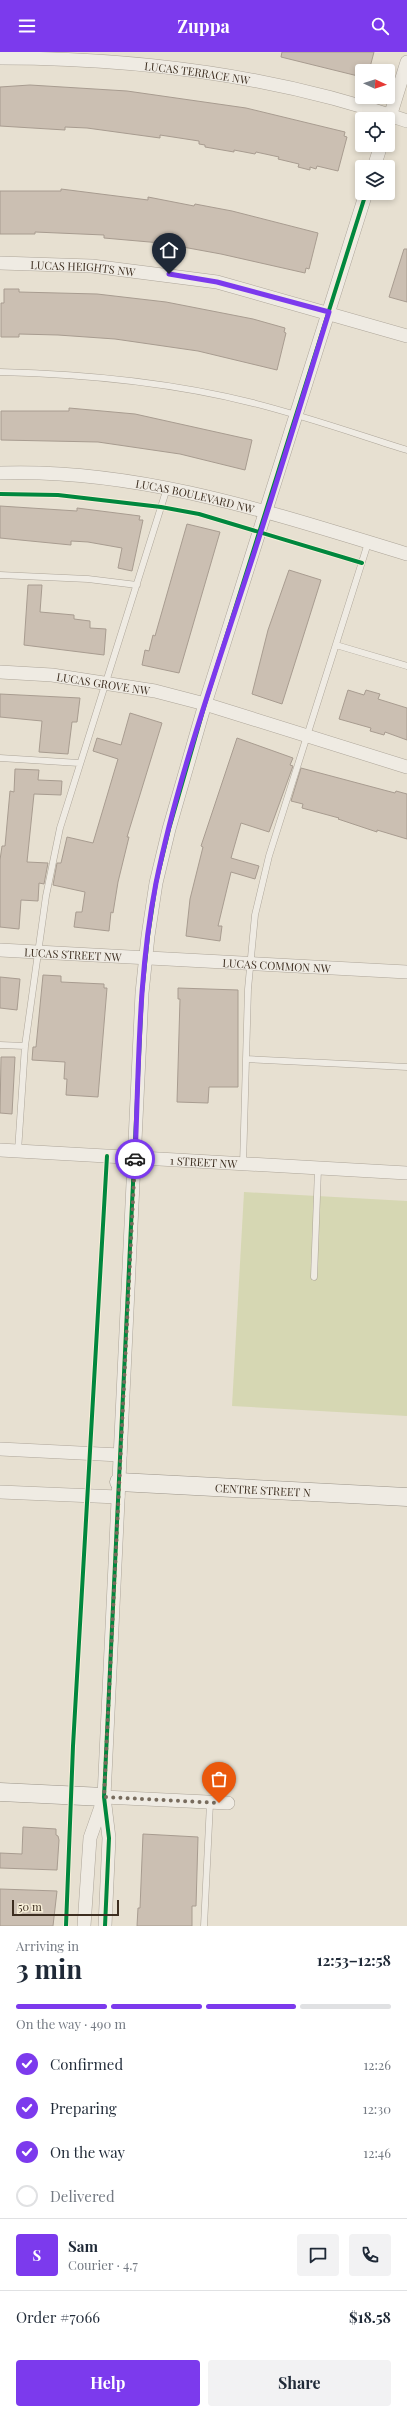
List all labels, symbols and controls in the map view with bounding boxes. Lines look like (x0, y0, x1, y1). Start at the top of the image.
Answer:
text: Zuppa (177, 14, 230, 38)
icon: menu (16, 15, 38, 37)
icon: search (369, 15, 391, 37)
street label: LUCAS TERRACE NW (144, 58, 251, 87)
north arrow (355, 64, 395, 104)
map controls (355, 64, 395, 200)
button: locate (355, 112, 395, 152)
button: layers (355, 160, 395, 200)
pin (152, 233, 186, 274)
icon: home (158, 239, 180, 261)
street label: LUCAS HEIGHTS NW (30, 256, 136, 279)
street label: LUCAS BOULEVARD NW (135, 475, 256, 516)
street label: LUCAS GROVE NW (56, 668, 151, 698)
street label: LUCAS STREET NW (24, 944, 122, 964)
street label: LUCAS COMMON NW (222, 955, 331, 975)
courier (115, 1139, 155, 1179)
icon: car (124, 1148, 146, 1170)
street label: 1 STREET NW (170, 1152, 238, 1171)
street label: CENTRE STREET N (215, 1480, 311, 1499)
pin (202, 1762, 236, 1803)
icon: bag (208, 1768, 230, 1790)
scale bar (12, 1898, 119, 1917)
text: 50 m (18, 1899, 42, 1914)
text: Arriving in (16, 1937, 79, 1954)
text: 12:53–12:58 (317, 1950, 391, 1970)
text: 3 min (16, 1951, 82, 1986)
text: On the way · 490 m (16, 2015, 126, 2032)
icon: check (16, 2053, 38, 2075)
text: Confirmed (50, 2054, 123, 2074)
text: 12:26 (364, 2056, 391, 2073)
icon: check (16, 2097, 38, 2119)
text: Preparing (50, 2098, 117, 2118)
text: 12:30 (363, 2100, 391, 2117)
icon: check (16, 2141, 38, 2163)
text: On the way (50, 2142, 125, 2162)
text: 12:46 (363, 2144, 391, 2161)
text: Delivered (50, 2186, 115, 2206)
button: chat (297, 2234, 339, 2276)
button: phone (349, 2234, 391, 2276)
text: Sam (68, 2236, 98, 2256)
text: S (33, 2245, 41, 2265)
text: Courier · 4.7 (68, 2256, 138, 2273)
text: Order #7066 (16, 2307, 100, 2327)
text: $18.58 (349, 2307, 391, 2327)
button: Help (16, 2360, 200, 2406)
button: Share (208, 2360, 391, 2406)

